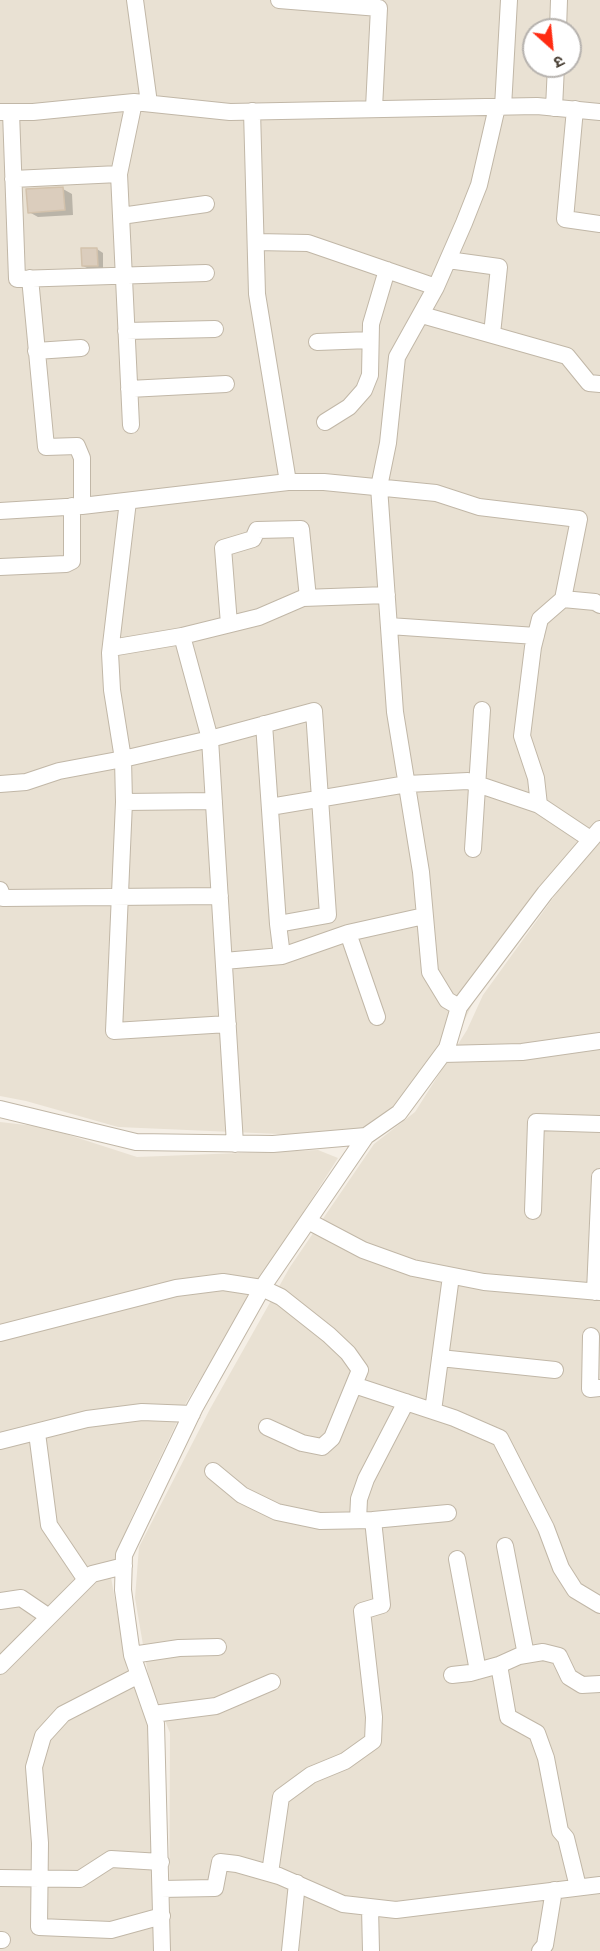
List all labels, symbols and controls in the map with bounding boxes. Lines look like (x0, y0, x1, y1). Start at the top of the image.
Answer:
north arrow (522, 18, 582, 78)
text: उ (550, 50, 568, 74)

